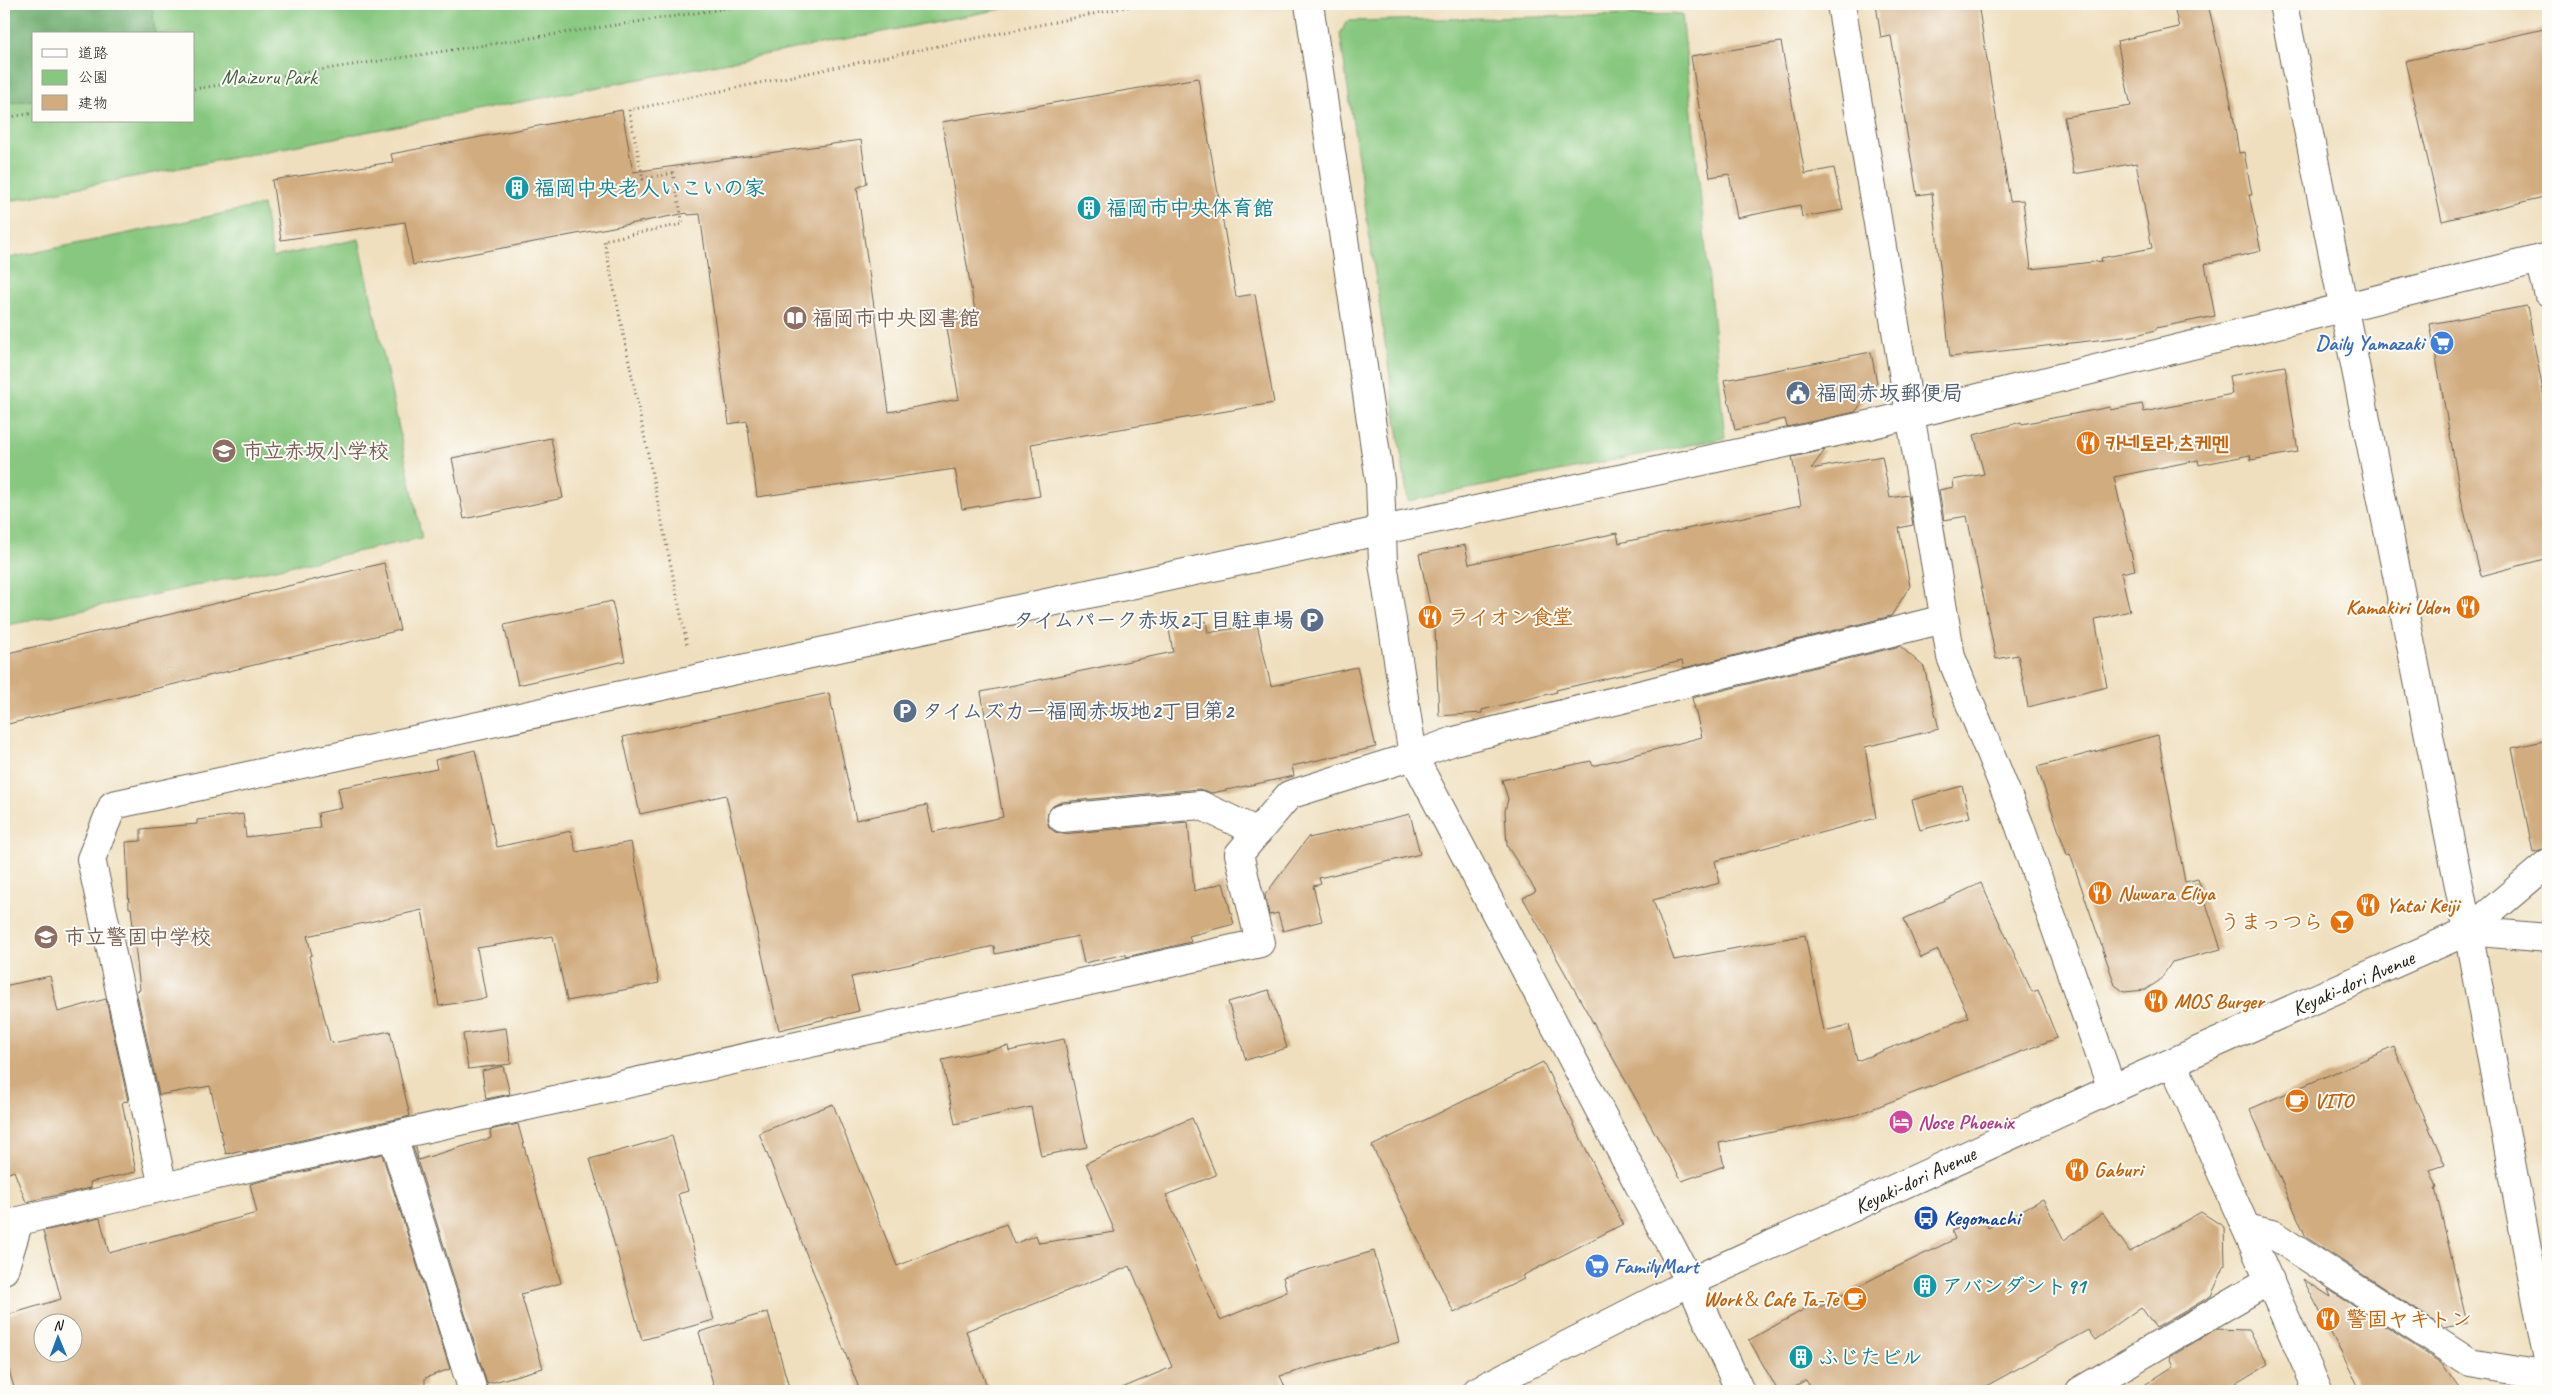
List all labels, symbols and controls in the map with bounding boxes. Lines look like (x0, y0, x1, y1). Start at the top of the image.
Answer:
legend (32, 32, 195, 122)
text: 道路 (78, 44, 108, 63)
park label: Maizuru Park (221, 64, 319, 90)
text: 公園 (78, 68, 108, 87)
text: 建物 (78, 94, 108, 113)
building icon: 福岡中央老人いこいの家 (504, 175, 530, 201)
place label: 福岡中央老人いこいの家 (534, 175, 765, 201)
building icon: 福岡市中央体育館 (1076, 195, 1102, 221)
place label: 福岡市中央体育館 (1106, 195, 1274, 221)
library icon: 福岡市中央図書館 (782, 305, 808, 331)
place label: 福岡市中央図書館 (812, 305, 980, 331)
place label: Daily Yamazaki (2316, 330, 2427, 357)
supermarket icon: Daily Yamazaki (2429, 330, 2455, 356)
public building icon: 福岡赤坂郵便局 (1785, 380, 1811, 406)
place label: 福岡赤坂郵便局 (1816, 380, 1963, 406)
restaurant icon: 카네토라,츠케멘 (2075, 430, 2101, 456)
place label: 카네토라,츠케멘 (2106, 430, 2229, 456)
school or university icon: 市立赤坂小学校 (211, 438, 237, 464)
place label: 市立赤坂小学校 (242, 438, 389, 464)
place label: Kamakiri Udon (2346, 594, 2450, 620)
restaurant icon: Kamakiri Udon (2455, 594, 2481, 620)
restaurant icon: ライオン食堂 (1417, 604, 1443, 630)
place label: ライオン食堂 (1448, 604, 1573, 630)
place label: タイムパーク赤坂2丁目駐車場 (1013, 607, 1294, 633)
parking icon: タイムパーク赤坂2丁目駐車場 (1299, 607, 1325, 633)
parking icon: タイムズカー福岡赤坂地2丁目第2 (892, 698, 918, 724)
place label: タイムズカー福岡赤坂地2丁目第2 (922, 698, 1236, 724)
restaurant icon: Nuwara Eliya (2087, 880, 2113, 906)
place label: Nuwara Eliya (2118, 880, 2216, 906)
restaurant icon: Yatai Keiji (2355, 892, 2381, 918)
place label: Yatai Keiji (2386, 892, 2462, 918)
place label: うまっつら (2219, 909, 2324, 935)
bar icon: うまっつら (2329, 909, 2355, 935)
school or university icon: 市立警固中学校 (33, 924, 59, 950)
place label: 市立警固中学校 (64, 924, 211, 950)
street label: Keyaki-dori Avenue (2288, 944, 2419, 1021)
restaurant icon: MOS Burger (2143, 988, 2169, 1014)
place label: MOS Burger (2174, 988, 2266, 1014)
cafe icon: VITO (2284, 1088, 2310, 1114)
place label: VITO (2314, 1088, 2355, 1114)
hotel icon: Nose Phoenix (1888, 1109, 1914, 1135)
place label: Nose Phoenix (1918, 1109, 2015, 1135)
street label: Keyaki-dori Avenue (1850, 1140, 1981, 1219)
restaurant icon: Gaburi (2064, 1157, 2090, 1183)
place label: Gaburi (2094, 1157, 2145, 1183)
bus stop icon: Kegomachi (1913, 1205, 1939, 1231)
place label: Kegomachi (1944, 1205, 2023, 1231)
supermarket icon: FamilyMart (1584, 1253, 1610, 1279)
place label: FamilyMart (1614, 1253, 1701, 1279)
building icon: アバンダント91 (1912, 1273, 1938, 1299)
place label: アバンダント91 (1942, 1273, 2088, 1299)
place label: Work＆Cafe Ta-Te (1703, 1286, 1840, 1312)
cafe icon: Work＆Cafe Ta-Te (1842, 1286, 1868, 1312)
restaurant icon: 警固ヤキトン (2315, 1306, 2341, 1332)
place label: 警固ヤキトン (2346, 1306, 2472, 1332)
north arrow (32, 1312, 82, 1362)
text: N (53, 1317, 65, 1334)
building icon: ふじたビル (1788, 1344, 1814, 1370)
place label: ふじたビル (1818, 1344, 1923, 1370)

